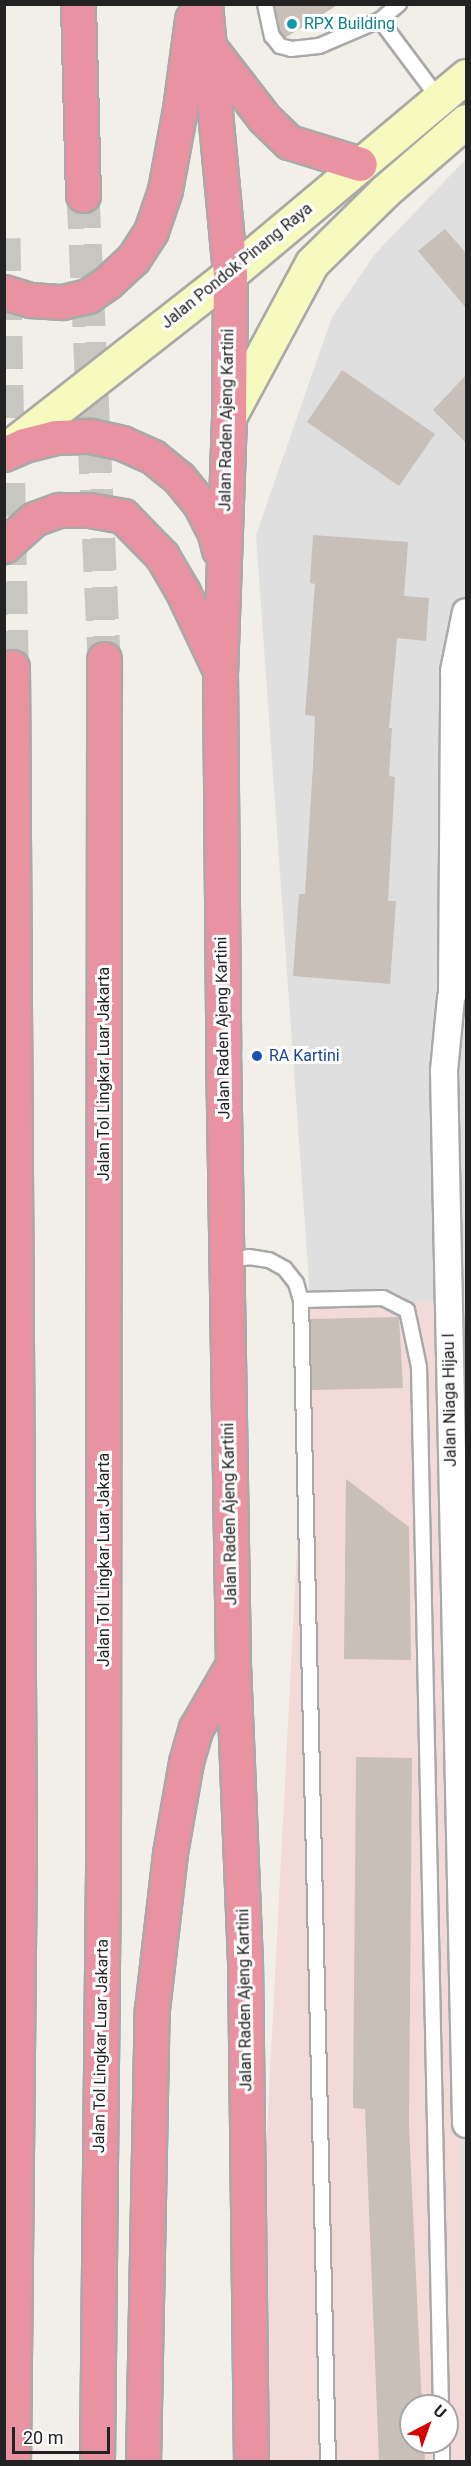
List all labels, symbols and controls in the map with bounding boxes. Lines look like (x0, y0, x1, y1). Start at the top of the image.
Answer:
place label: RPX Building (304, 14, 395, 34)
marker: RPX Building (285, 17, 299, 31)
street label: Jalan Pondok Pinang Raya (158, 199, 316, 333)
street label: Jalan Raden Ajeng Kartini (216, 328, 238, 512)
street label: Jalan Raden Ajeng Kartini (212, 936, 234, 1120)
street label: Jalan Tol Lingkar Luar Jakarta (94, 967, 114, 1181)
place label: RA Kartini (269, 1046, 340, 1066)
marker: RA Kartini (250, 1049, 264, 1063)
street label: Jalan Niaga Hijau I (439, 1333, 461, 1467)
street label: Jalan Raden Ajeng Kartini (219, 1422, 241, 1606)
street label: Jalan Tol Lingkar Luar Jakarta (94, 1453, 114, 1667)
street label: Jalan Raden Ajeng Kartini (234, 1908, 256, 2092)
street label: Jalan Tol Lingkar Luar Jakarta (90, 1939, 112, 2153)
north arrow (399, 2394, 459, 2454)
text: U (430, 2401, 450, 2422)
scale bar (15, 2415, 112, 2453)
text: 20 m (23, 2427, 63, 2448)

